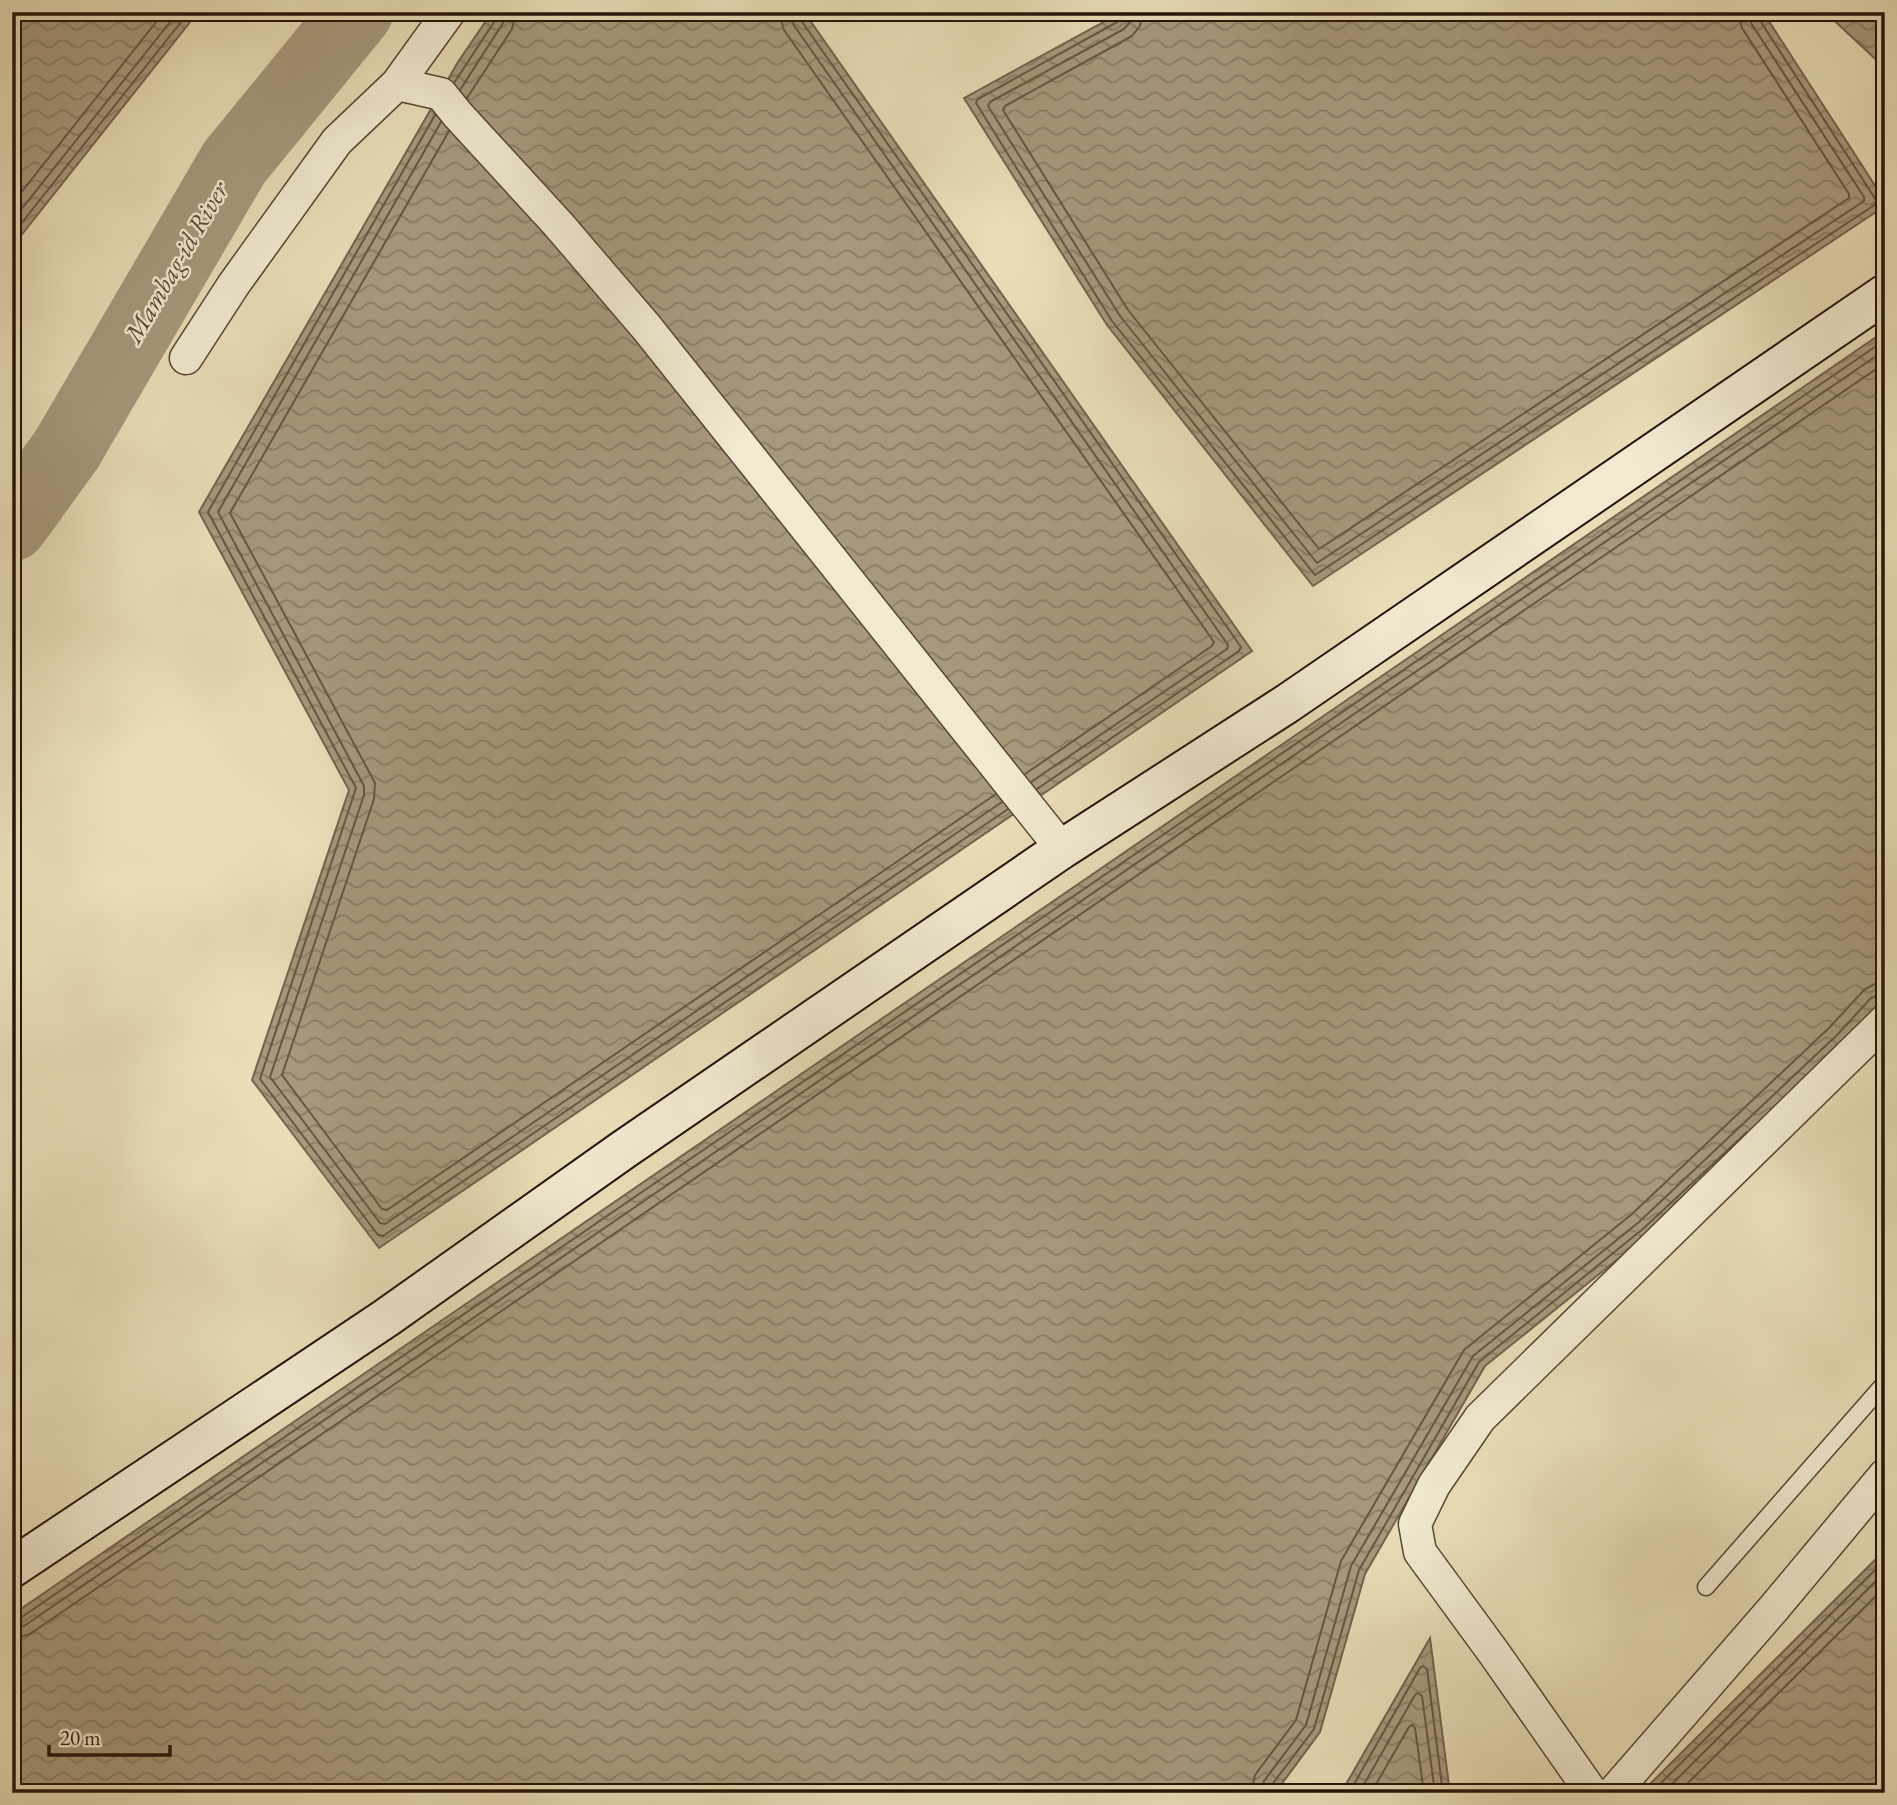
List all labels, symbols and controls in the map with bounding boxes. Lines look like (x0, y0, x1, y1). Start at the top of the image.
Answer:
water label: Mambag-id River (115, 174, 236, 351)
scale bar (49, 1714, 170, 1758)
text: 20 m (60, 1724, 101, 1751)

